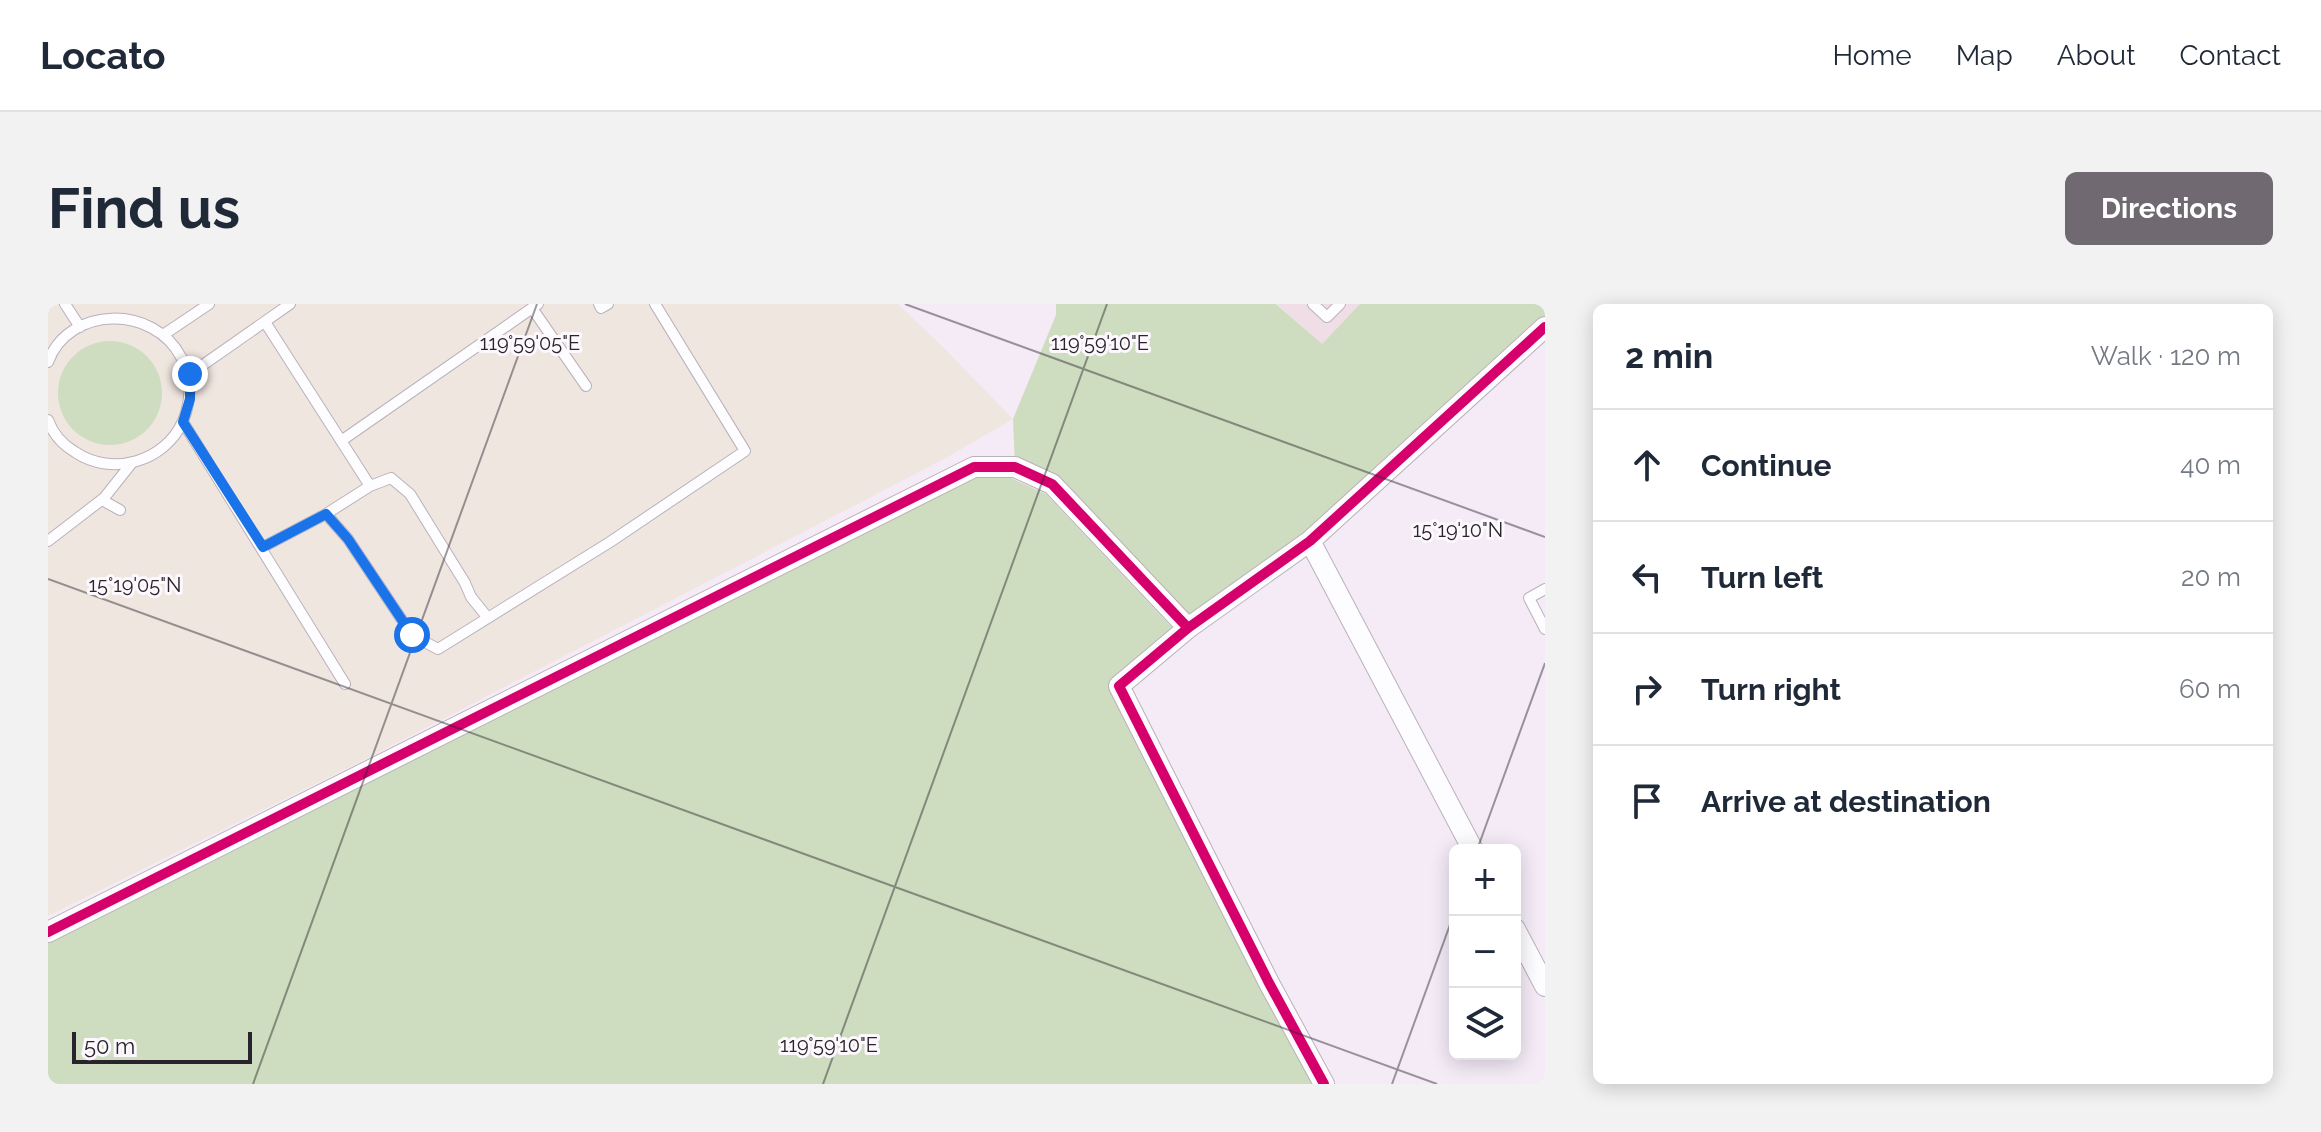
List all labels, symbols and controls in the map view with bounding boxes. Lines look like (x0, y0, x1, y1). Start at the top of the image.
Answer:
text: Locato (40, 33, 166, 78)
text: Home (1832, 39, 1912, 72)
text: Map (1956, 39, 2013, 72)
text: About (2057, 39, 2136, 72)
text: Contact (2180, 39, 2281, 72)
button: Directions (2065, 172, 2273, 245)
text: Find us (48, 175, 240, 241)
text: 119°59'05"E (480, 331, 580, 355)
text: 119°59'10"E (1051, 331, 1149, 355)
text: 2 min (1625, 336, 1713, 376)
text: Walk · 120 m (2091, 341, 2241, 371)
route end (172, 356, 208, 392)
icon: ahead (1625, 443, 1669, 487)
text: Continue (1701, 448, 1832, 483)
text: 40 m (2180, 450, 2241, 480)
text: 15°19'10"N (1413, 518, 1503, 542)
icon: left (1625, 555, 1669, 599)
text: Turn left (1701, 560, 1823, 595)
text: 20 m (2181, 562, 2241, 592)
text: 15°19'05"N (89, 573, 181, 597)
route start (394, 617, 430, 653)
icon: right (1625, 667, 1669, 711)
text: Turn right (1701, 672, 1841, 707)
text: 60 m (2179, 674, 2241, 704)
icon: arrive (1625, 779, 1669, 823)
text: Arrive at destination (1701, 784, 1991, 819)
map controls (1449, 844, 1521, 1060)
button: + (1449, 844, 1521, 916)
button: − (1449, 916, 1521, 988)
button: layers (1449, 988, 1521, 1060)
scale bar (72, 1028, 252, 1064)
text: 50 m (84, 1033, 135, 1059)
text: 119°59'10"E (780, 1033, 878, 1057)

